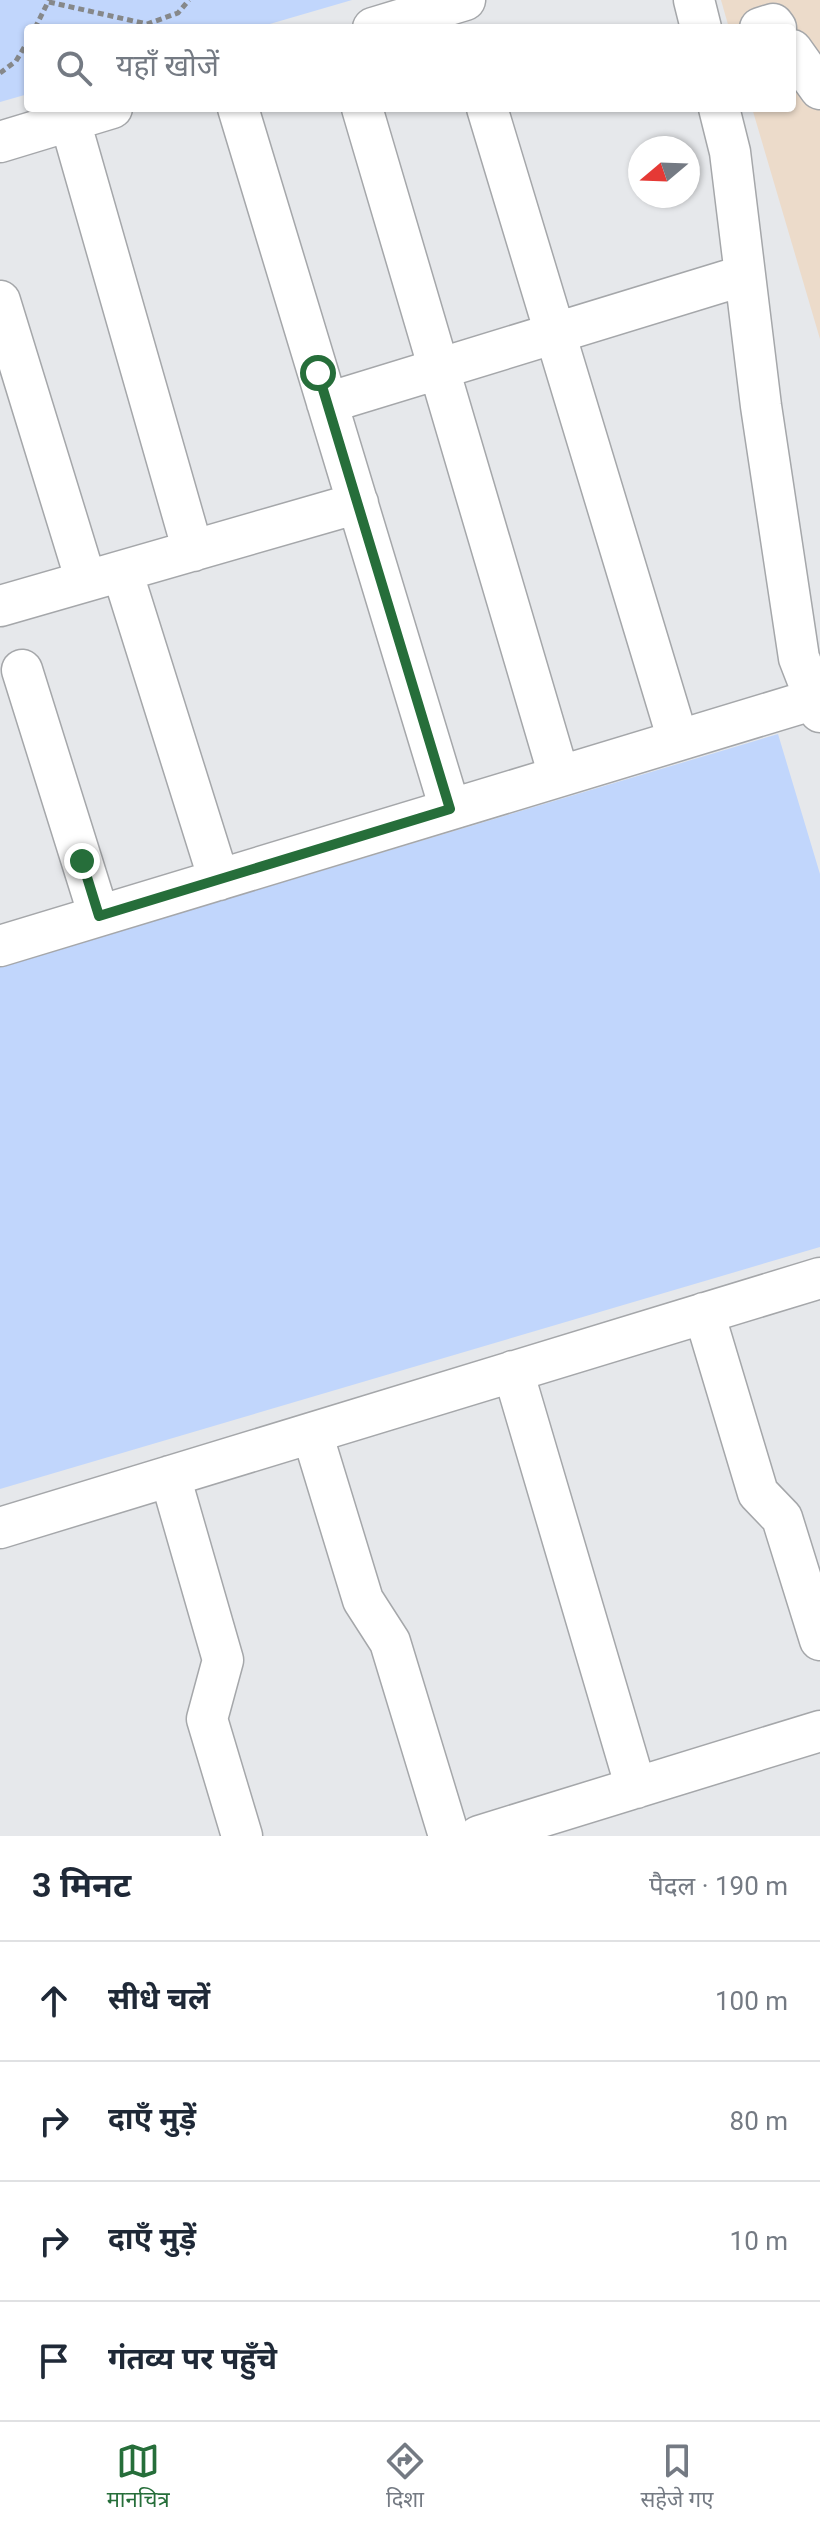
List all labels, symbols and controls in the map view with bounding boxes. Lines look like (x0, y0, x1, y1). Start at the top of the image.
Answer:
search box (24, 24, 796, 112)
icon: search (52, 46, 96, 90)
text: यहाँ खोजें (116, 48, 219, 83)
north arrow (628, 136, 700, 208)
route start (300, 355, 336, 391)
route end (64, 843, 100, 879)
text: 3 मिनट (32, 1865, 131, 1905)
text: पैदल · 190 m (649, 1871, 788, 1901)
icon: ahead (32, 1979, 76, 2023)
text: सीधे चलें (108, 1981, 210, 2016)
text: 100 m (715, 1986, 788, 2016)
icon: right (32, 2099, 76, 2143)
text: दाएँ मुड़ें (108, 2101, 196, 2136)
text: 80 m (730, 2106, 788, 2136)
icon: right (32, 2219, 76, 2263)
text: दाएँ मुड़ें (108, 2221, 196, 2256)
text: 10 m (730, 2226, 788, 2256)
icon: arrive (32, 2339, 76, 2383)
text: गंतव्य पर पहुँचे (108, 2341, 277, 2376)
tab: मानचित्र (107, 2439, 170, 2516)
tab: दिशा (383, 2439, 427, 2516)
tab: सहेजे गए (640, 2439, 713, 2516)

